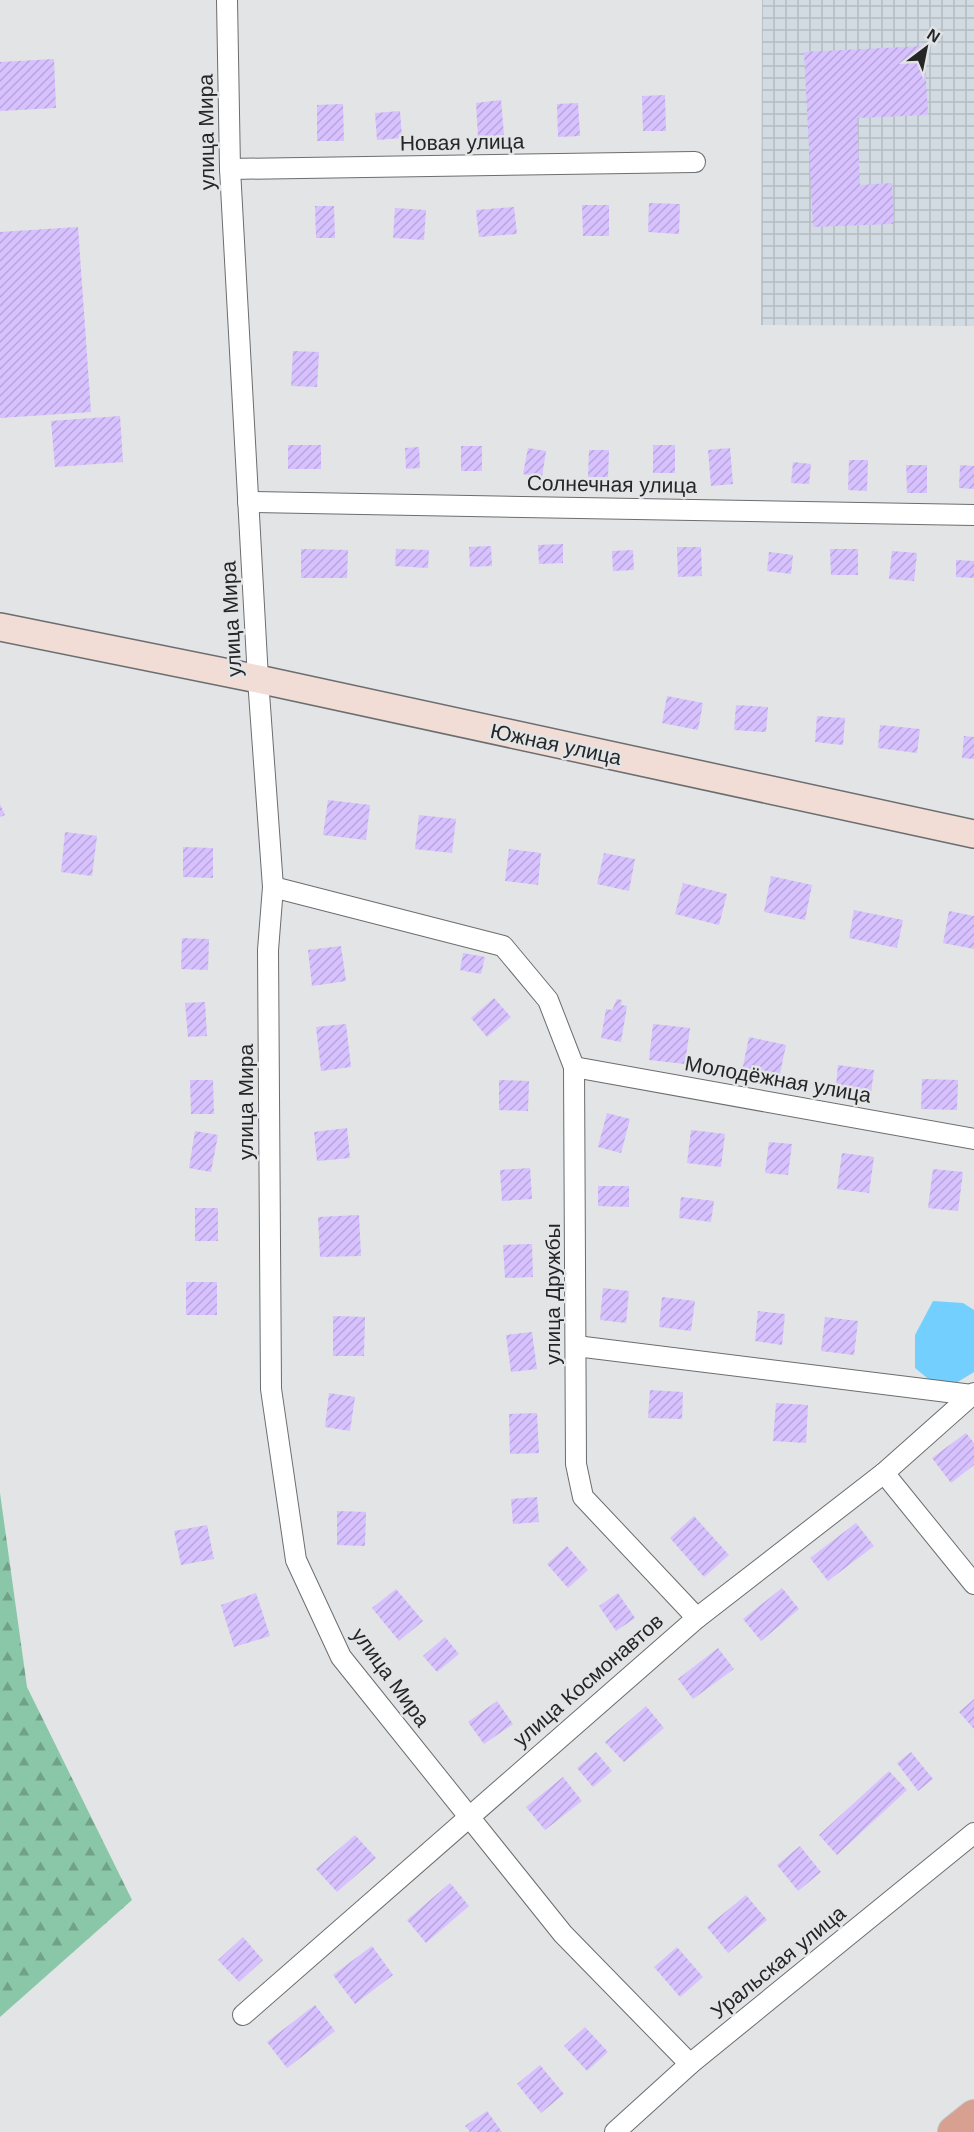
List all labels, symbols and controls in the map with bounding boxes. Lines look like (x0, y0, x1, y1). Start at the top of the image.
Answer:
north arrow (896, 18, 956, 78)
text: N (924, 25, 943, 46)
street label: улица Мира (193, 73, 219, 190)
street label: Новая улица (400, 129, 525, 155)
street label: Солнечная улица (527, 471, 698, 497)
street label: улица Мира (216, 560, 246, 678)
street label: Южная улица (488, 719, 624, 769)
street label: улица Мира (234, 1044, 257, 1160)
street label: Молодёжная улица (683, 1051, 873, 1107)
street label: улица Дружбы (541, 1223, 564, 1365)
street label: улица Космонавтов (509, 1609, 667, 1751)
street label: улица Мира (348, 1623, 435, 1731)
street label: Уральская улица (706, 1901, 850, 2023)

